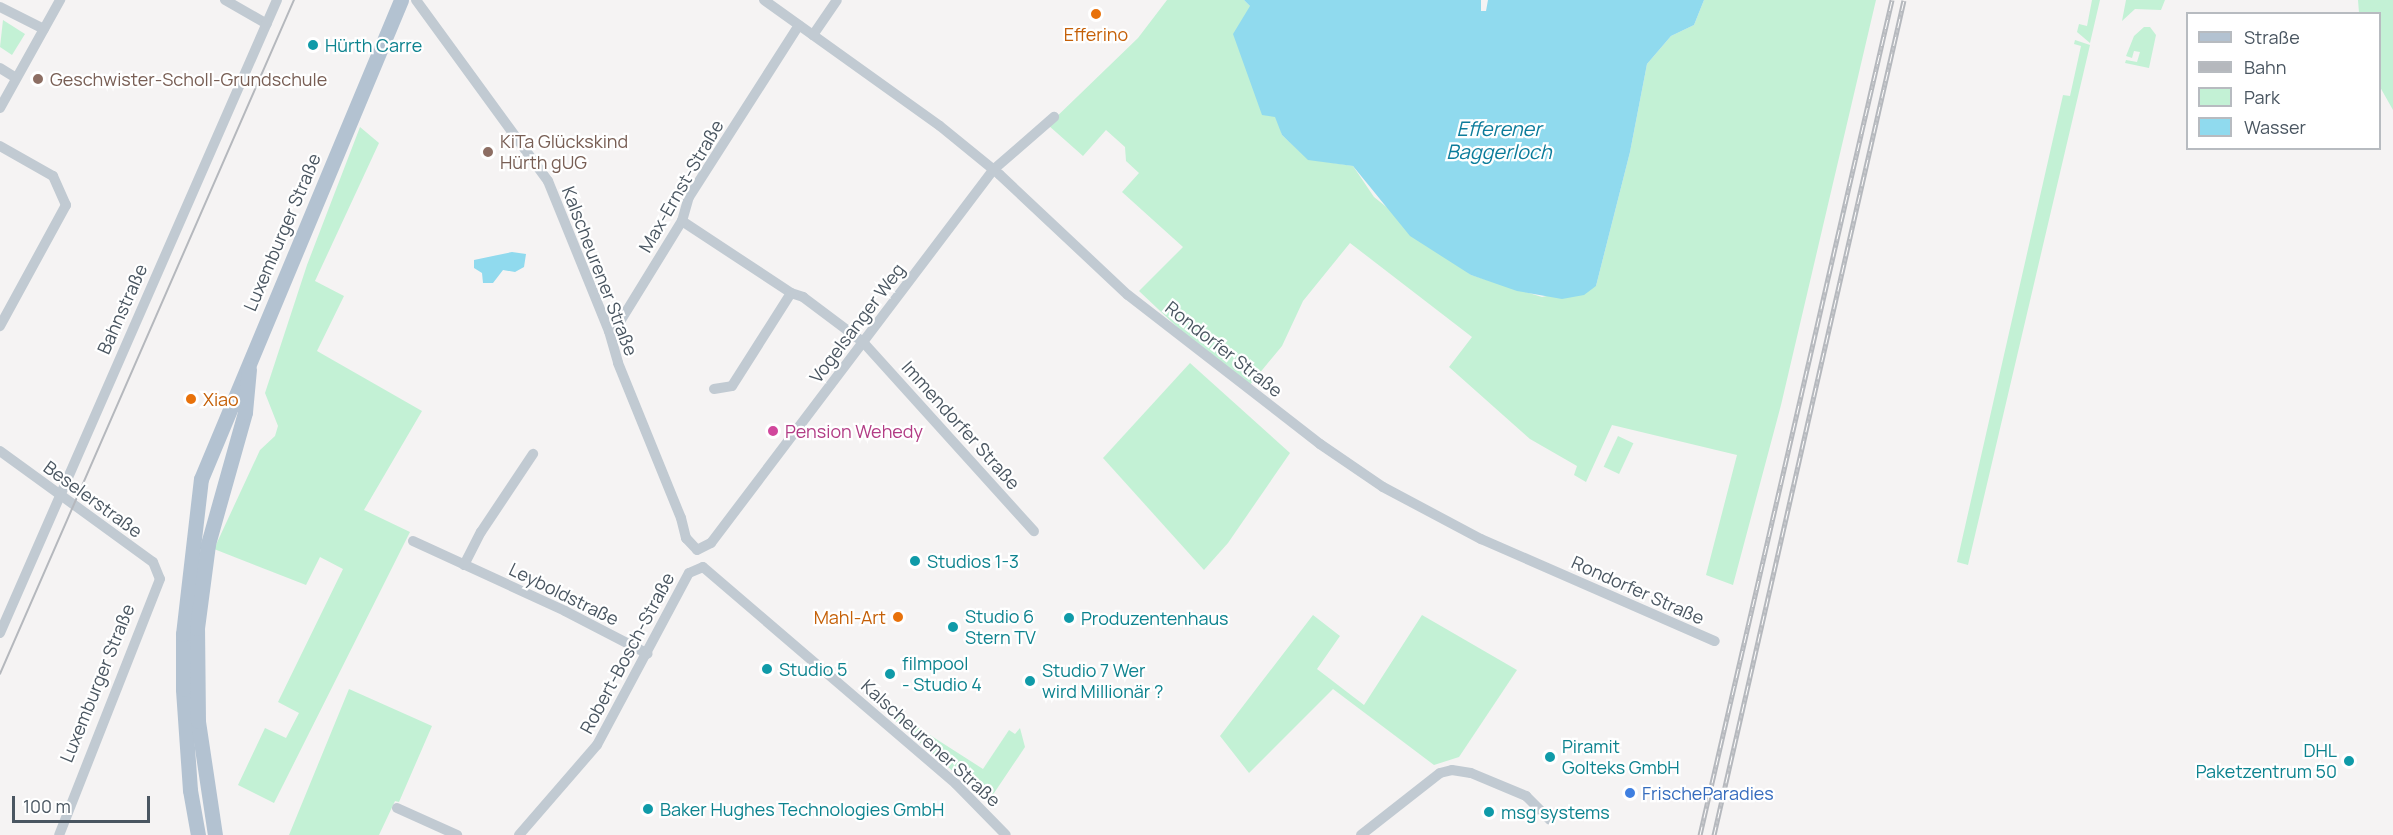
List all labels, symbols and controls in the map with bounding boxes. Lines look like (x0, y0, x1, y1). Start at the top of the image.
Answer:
marker: Efferino (1089, 7, 1103, 21)
legend (2186, 12, 2381, 150)
place label: Efferino (1064, 23, 1128, 45)
text: Straße (2244, 25, 2300, 49)
place label: Hürth Carre (325, 34, 422, 56)
marker: Hürth Carre (306, 38, 320, 52)
text: Bahn (2244, 55, 2286, 79)
place label: Geschwister-Scholl-Grundschule (50, 68, 327, 90)
marker: Geschwister-Scholl-Grundschule (31, 72, 45, 86)
text: Park (2244, 85, 2280, 109)
text: Wasser (2244, 115, 2306, 139)
street label: Max-Ernst-Straße (634, 116, 728, 256)
water label: Efferener Baggerloch (1446, 116, 1552, 163)
place label: KiTa Glückskind Hürth gUG (500, 131, 628, 174)
marker: KiTa Glückskind Hürth gUG (481, 145, 495, 159)
street label: Luxemburger Straße (239, 150, 325, 314)
street label: Kalscheurener Straße (558, 183, 642, 359)
street label: Vogelsanger Weg (805, 259, 909, 387)
street label: Bahnstraße (93, 261, 151, 357)
street label: Rondorfer Straße (1161, 297, 1287, 401)
street label: Immendorfer Straße (898, 356, 1024, 494)
place label: Xiao (203, 388, 239, 410)
marker: Xiao (184, 392, 198, 406)
place label: Pension Wehedy (785, 420, 923, 442)
marker: Pension Wehedy (766, 424, 780, 438)
street label: Beselerstraße (40, 456, 146, 542)
place label: Studios 1-3 (927, 550, 1019, 572)
street label: Rondorfer Straße (1568, 551, 1708, 629)
marker: Studios 1-3 (908, 554, 922, 568)
street label: Leyboldstraße (506, 558, 622, 630)
street label: Robert-Bosch-Straße (575, 569, 679, 737)
street label: Luxemburger Straße (55, 601, 139, 765)
place label: Mahl-Art (814, 606, 886, 628)
place label: Studio 6 Stern TV (965, 606, 1036, 648)
place label: Produzentenhaus (1081, 607, 1229, 629)
marker: Mahl-Art (891, 610, 905, 624)
marker: Produzentenhaus (1062, 611, 1076, 625)
marker: Studio 6 Stern TV (946, 620, 960, 634)
place label: filmpool - Studio 4 (902, 653, 982, 696)
place label: Studio 5 (779, 658, 848, 680)
place label: Studio 7 Wer wird Millionär ? (1042, 660, 1163, 702)
marker: Studio 5 (760, 662, 774, 676)
marker: filmpool - Studio 4 (883, 667, 897, 681)
marker: Studio 7 Wer wird Millionär ? (1023, 674, 1037, 688)
street label: Kalscheurener Straße (857, 675, 1005, 811)
place label: Piramit Golteks GmbH (1562, 736, 1680, 778)
place label: DHL Paketzentrum 50 (2196, 740, 2337, 783)
marker: Piramit Golteks GmbH (1543, 750, 1557, 764)
marker: DHL Paketzentrum 50 (2342, 754, 2356, 768)
place label: FrischeParadies (1642, 782, 1774, 804)
scale bar (15, 784, 153, 822)
marker: FrischeParadies (1623, 786, 1637, 800)
text: 100 m (23, 794, 71, 818)
place label: Baker Hughes Technologies GmbH (660, 798, 944, 820)
place label: msg systems (1501, 801, 1610, 823)
marker: Baker Hughes Technologies GmbH (641, 802, 655, 816)
marker: msg systems (1482, 805, 1496, 819)

